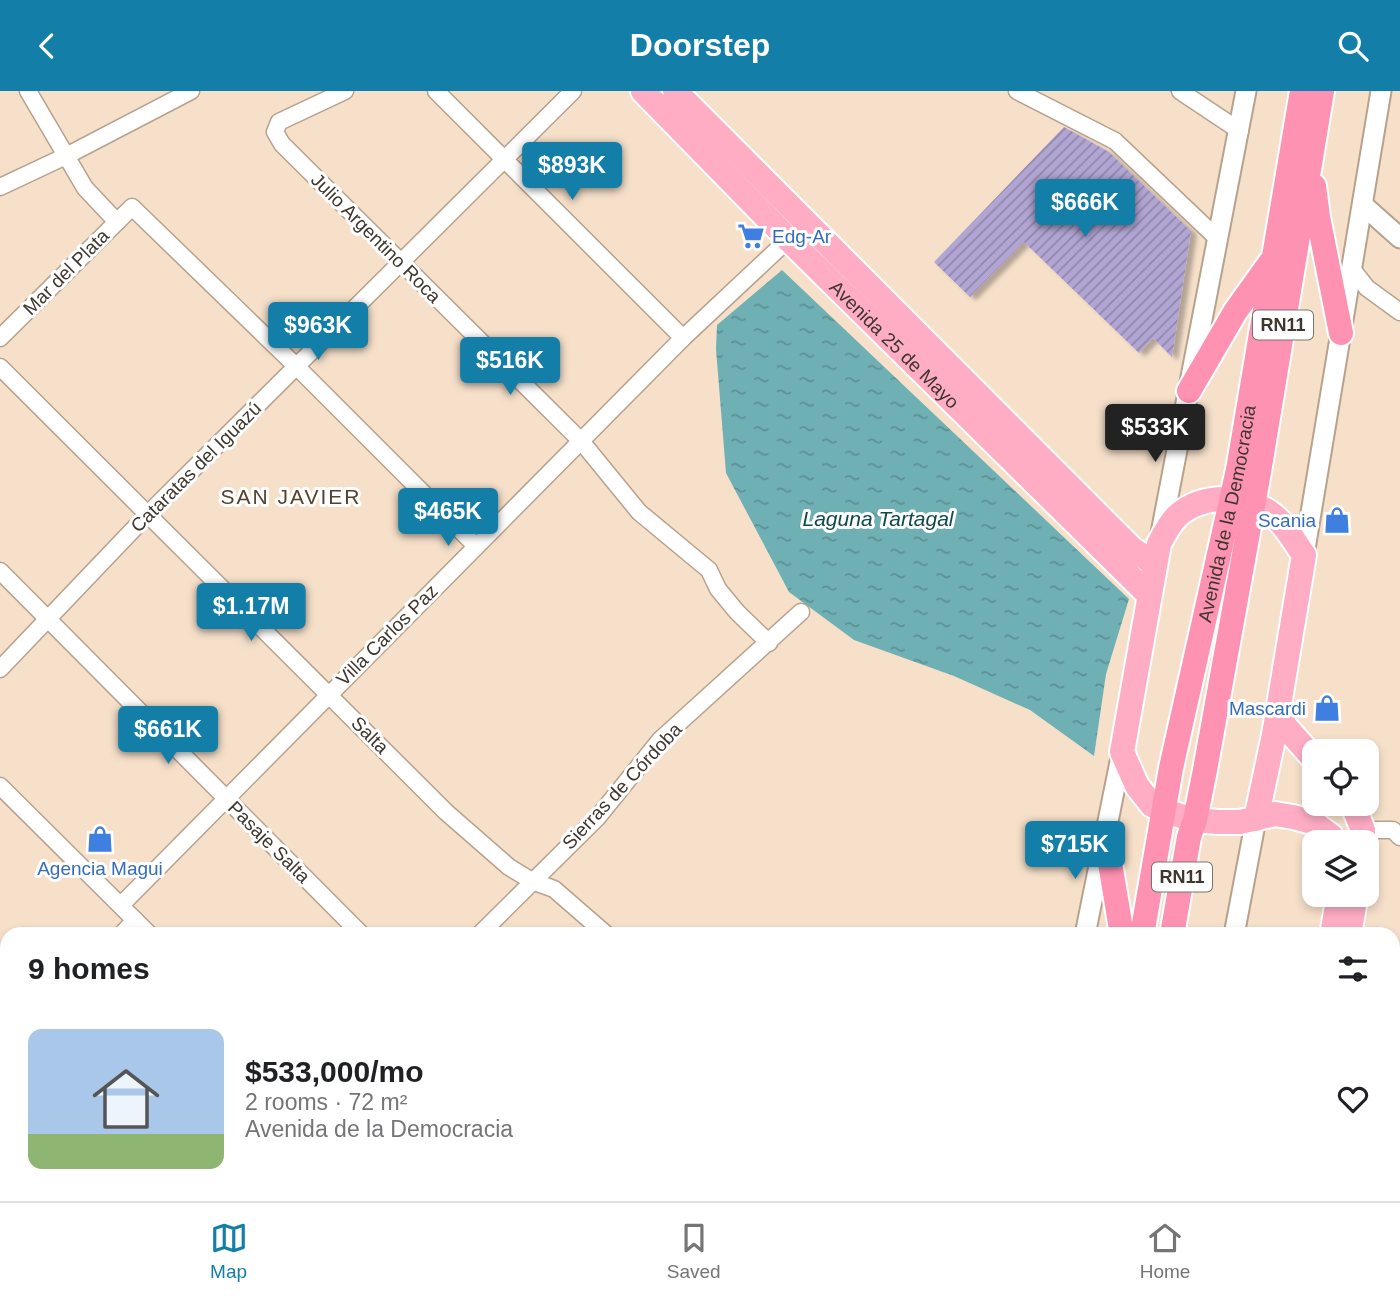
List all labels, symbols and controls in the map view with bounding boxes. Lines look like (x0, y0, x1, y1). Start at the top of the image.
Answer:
icon: back (28, 27, 66, 65)
text: Doorstep (630, 27, 770, 63)
icon: search (1334, 27, 1372, 65)
pin: $893K (523, 143, 621, 202)
text: $893K (538, 152, 606, 178)
street label: Julio Argentino Roca (307, 169, 445, 307)
pin: $666K (1036, 179, 1134, 239)
text: $666K (1051, 189, 1119, 215)
supermarket icon: Edg-Ar (736, 221, 766, 251)
street label: Mar del Plata (19, 225, 113, 319)
place label: Edg-Ar (772, 226, 832, 247)
street label: Avenida 25 de Mayo (826, 276, 964, 412)
pin: $963K (269, 303, 367, 362)
road number: RN11 (1253, 311, 1313, 339)
text: $963K (284, 312, 352, 338)
pin: $516K (461, 337, 559, 397)
text: $516K (476, 347, 544, 373)
street label: Cataratas del Iguazú (127, 398, 265, 536)
street label: Avenida de la Democracia (1194, 403, 1259, 624)
pin: $533K (1106, 405, 1204, 464)
text: $533K (1121, 414, 1189, 440)
district label: SAN JAVIER (221, 485, 361, 508)
pin: $465K (399, 489, 497, 548)
text: $465K (414, 498, 482, 524)
shop icon: Scania (1322, 505, 1352, 535)
water label: Laguna Tartagal (802, 507, 955, 530)
place label: Scania (1258, 510, 1316, 531)
street label: Villa Carlos Paz (332, 580, 442, 690)
pin: $1.17M (194, 583, 308, 643)
text: $1.17M (213, 593, 289, 619)
shop icon: Mascardi (1312, 693, 1342, 723)
place label: Mascardi (1229, 698, 1306, 719)
pin: $661K (119, 707, 217, 766)
street label: Salta (347, 712, 393, 758)
text: $661K (134, 716, 202, 742)
street label: Sierras de Córdoba (558, 718, 686, 853)
map controls (1302, 739, 1379, 907)
button: locate (1302, 739, 1379, 816)
street label: Pasaje Salta (224, 797, 314, 887)
pin: $715K (1026, 821, 1124, 881)
shop icon: Agencia Magui (85, 824, 115, 854)
button: layers (1302, 830, 1379, 907)
text: $715K (1041, 831, 1109, 857)
place label: Agencia Magui (37, 858, 163, 879)
road number: RN11 (1152, 863, 1212, 891)
icon: filters (1334, 950, 1372, 988)
text: 9 homes (28, 952, 150, 985)
text: $533,000/mo (245, 1055, 423, 1088)
icon: home (84, 1057, 168, 1141)
icon: heart (1334, 1080, 1372, 1118)
text: 2 rooms · 72 m² (245, 1089, 407, 1115)
text: Avenida de la Democracia (245, 1116, 513, 1142)
tab: Map (210, 1219, 248, 1283)
tab: Saved (667, 1219, 721, 1283)
tab: Home (1140, 1219, 1190, 1283)

